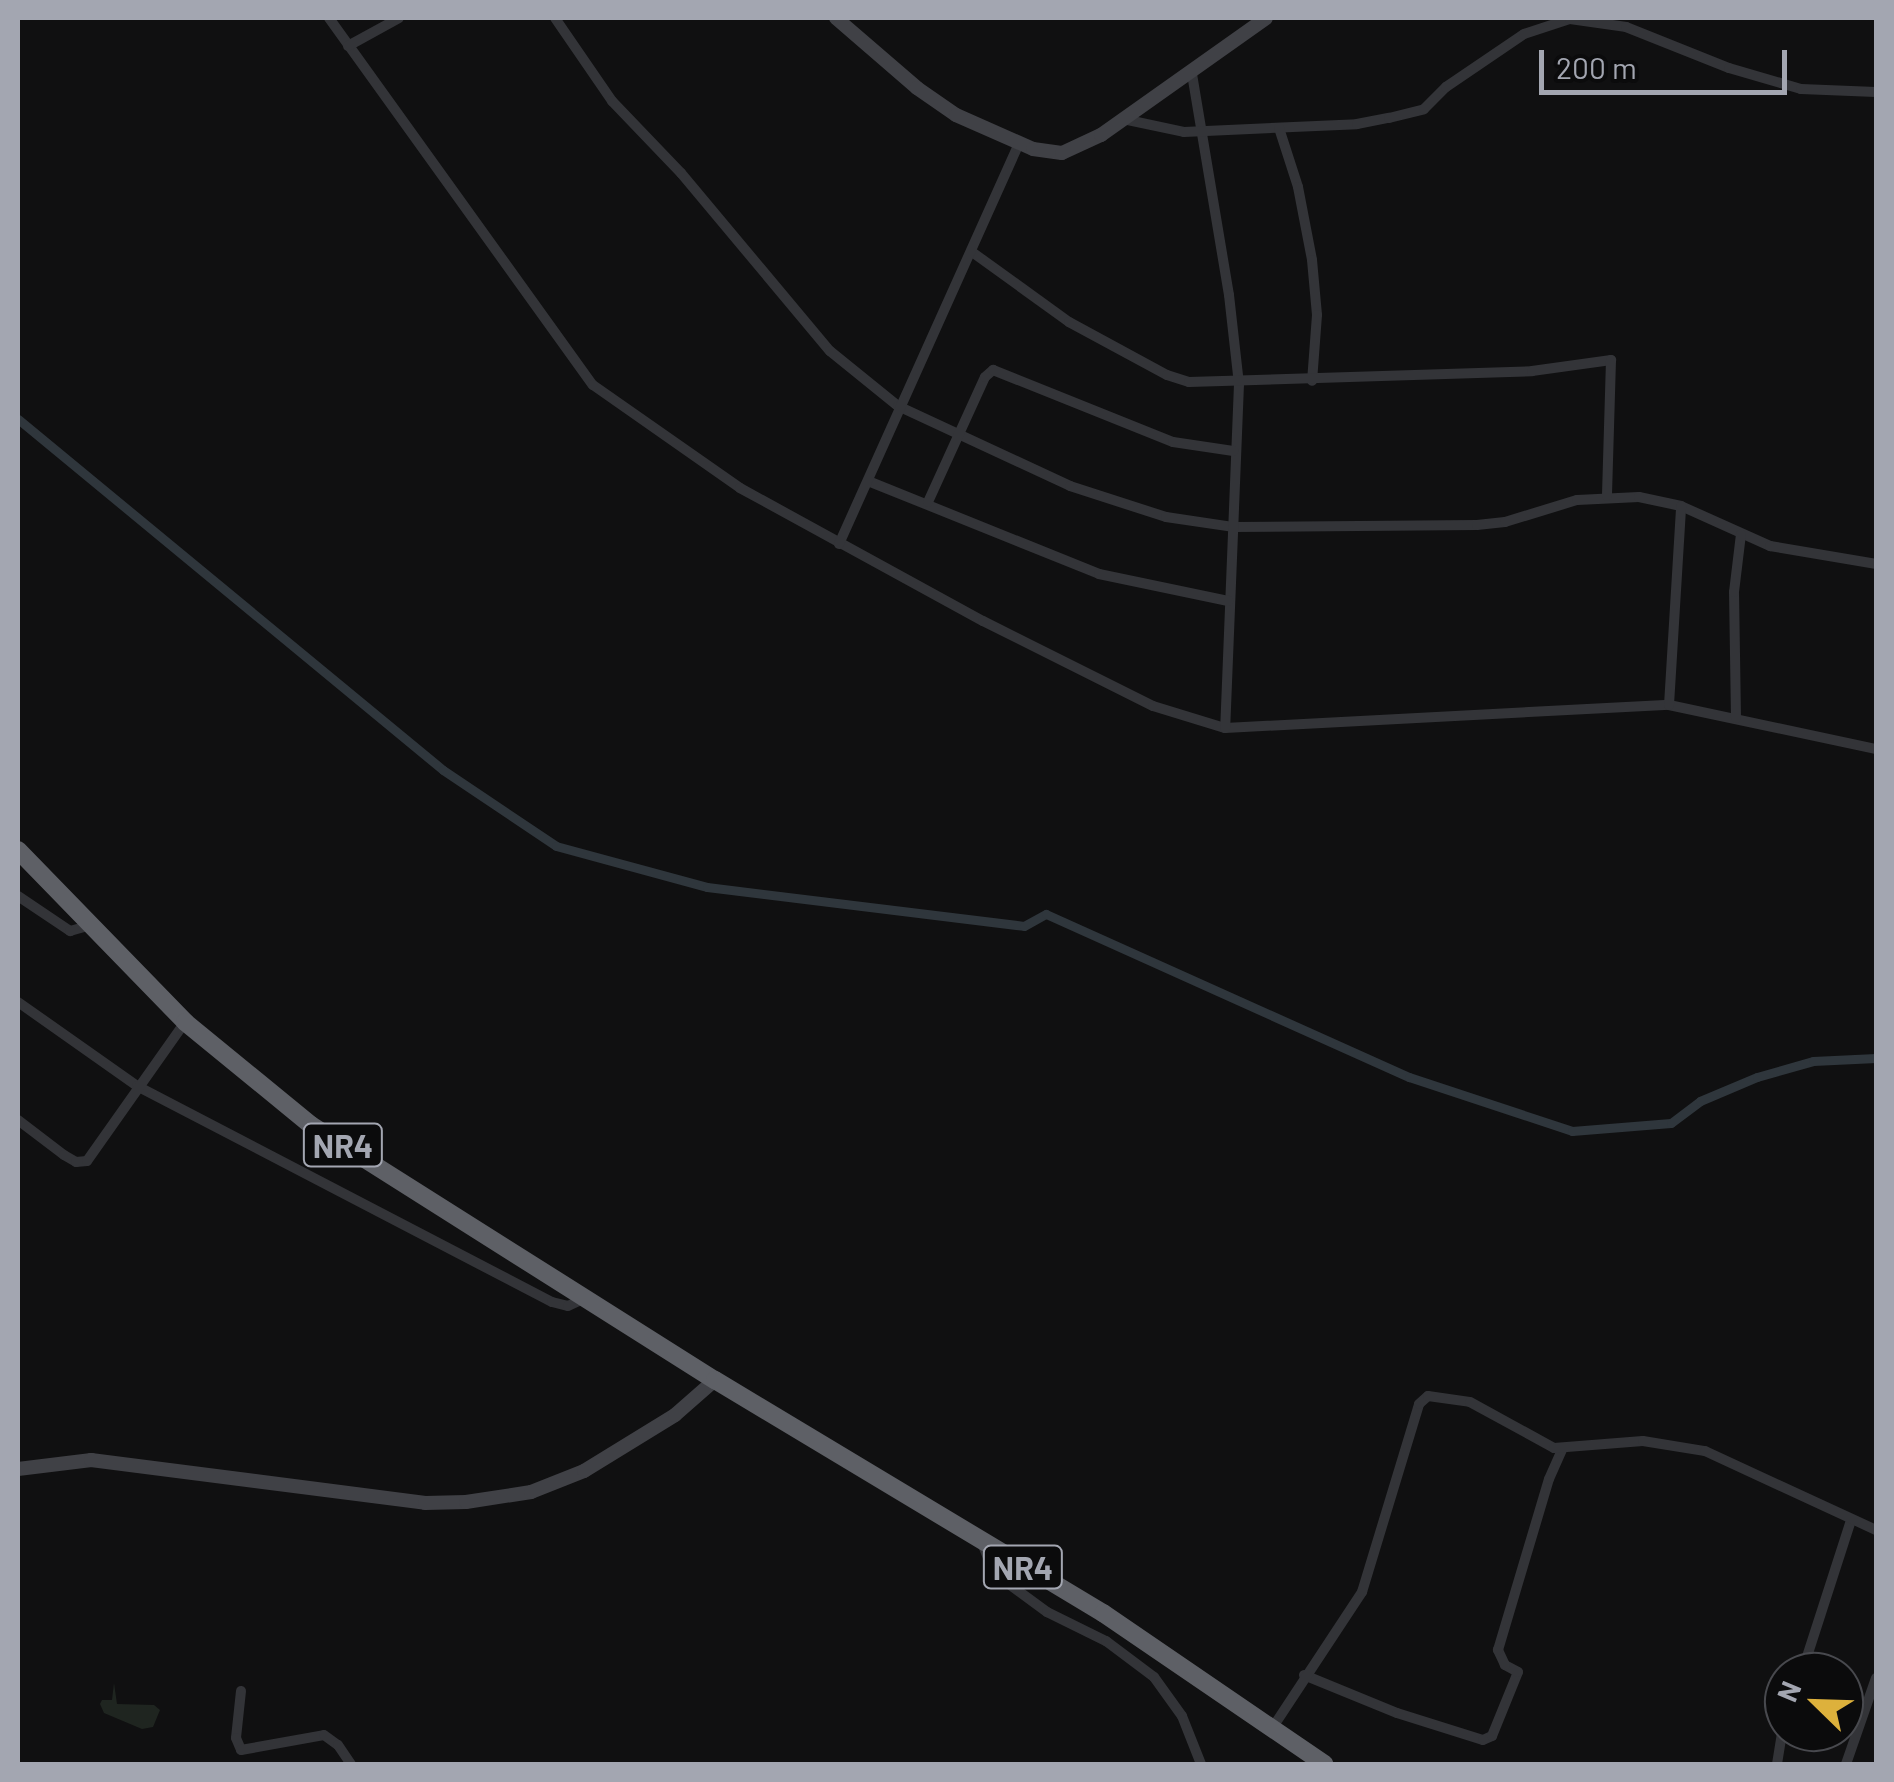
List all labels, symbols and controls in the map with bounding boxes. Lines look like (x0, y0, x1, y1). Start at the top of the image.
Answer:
scale bar (1544, 30, 1792, 92)
text: 200 m (1556, 49, 1637, 85)
road number: NR4 (300, 1118, 386, 1172)
road number: NR4 (980, 1540, 1066, 1594)
north arrow (1764, 1652, 1864, 1752)
text: N (1769, 1676, 1808, 1706)

